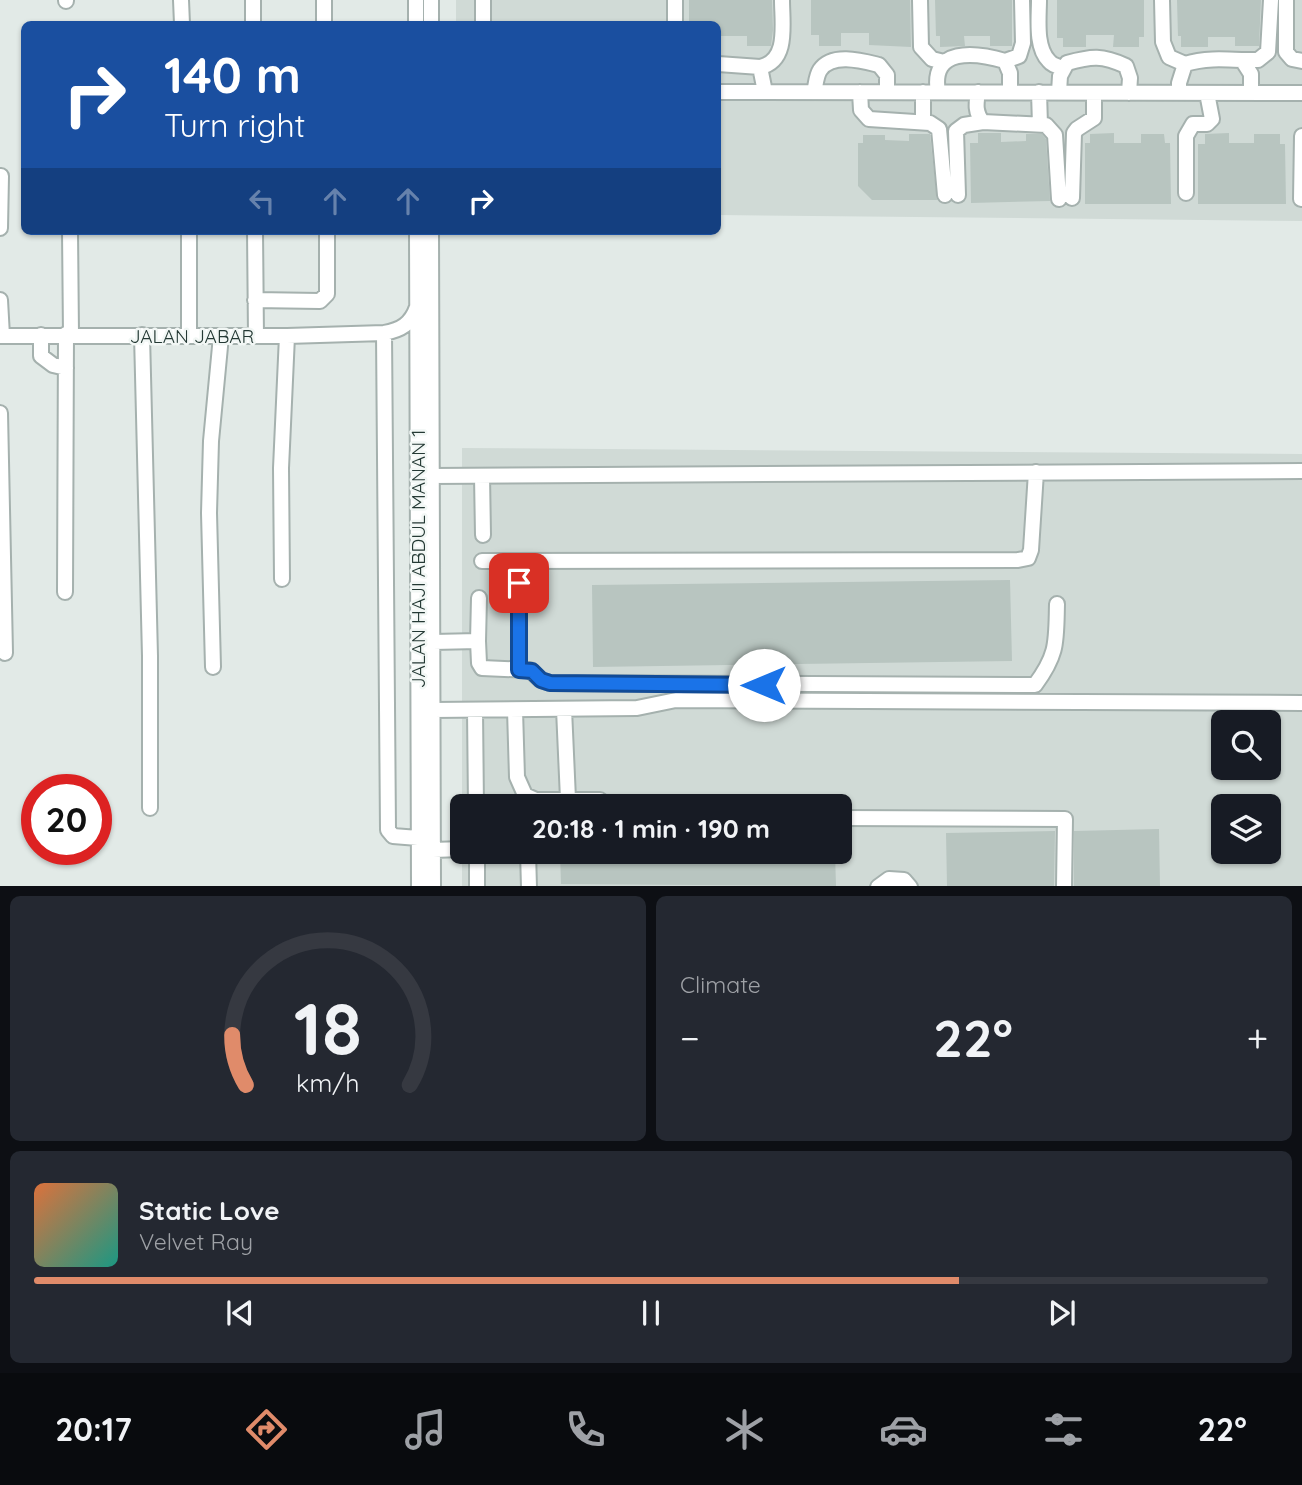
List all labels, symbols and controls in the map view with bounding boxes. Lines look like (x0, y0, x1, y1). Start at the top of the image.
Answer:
text: 140 m (164, 44, 301, 105)
icon: right (49, 49, 140, 140)
text: Turn right (164, 105, 305, 145)
icon: left (243, 182, 281, 220)
icon: ahead (316, 182, 354, 220)
icon: ahead (389, 182, 427, 220)
icon: right (462, 182, 500, 220)
street label: JALAN JABAR (130, 324, 254, 348)
street label: JALAN HAJI ABDUL MANAN 1 (406, 430, 430, 688)
pin (489, 553, 549, 613)
icon: arrive (500, 564, 538, 602)
position arrow (727, 648, 801, 722)
map controls (1211, 710, 1281, 864)
button: search (1211, 710, 1281, 780)
speed limit sign: 20 (21, 774, 112, 865)
button: layers (1211, 794, 1281, 864)
text: 20:18 · 1 min · 190 m (532, 812, 770, 845)
text: Climate (680, 970, 761, 999)
text: 18 (294, 982, 362, 1073)
text: 22° (933, 1005, 1013, 1070)
text: − (680, 1014, 700, 1062)
text: + (1247, 1014, 1268, 1062)
text: km/h (296, 1066, 360, 1097)
text: Static Love (139, 1194, 280, 1227)
text: Velvet Ray (139, 1227, 253, 1256)
icon: previous (221, 1294, 259, 1332)
icon: pause (632, 1294, 670, 1332)
icon: next (1043, 1294, 1081, 1332)
icon: directions (242, 1405, 291, 1454)
icon: music (401, 1405, 450, 1454)
icon: phone (561, 1405, 610, 1454)
icon: climate (720, 1405, 769, 1454)
icon: car (879, 1405, 928, 1454)
icon: filters (1039, 1405, 1088, 1454)
text: 20:17 (55, 1409, 132, 1449)
text: 22° (1198, 1409, 1247, 1449)

